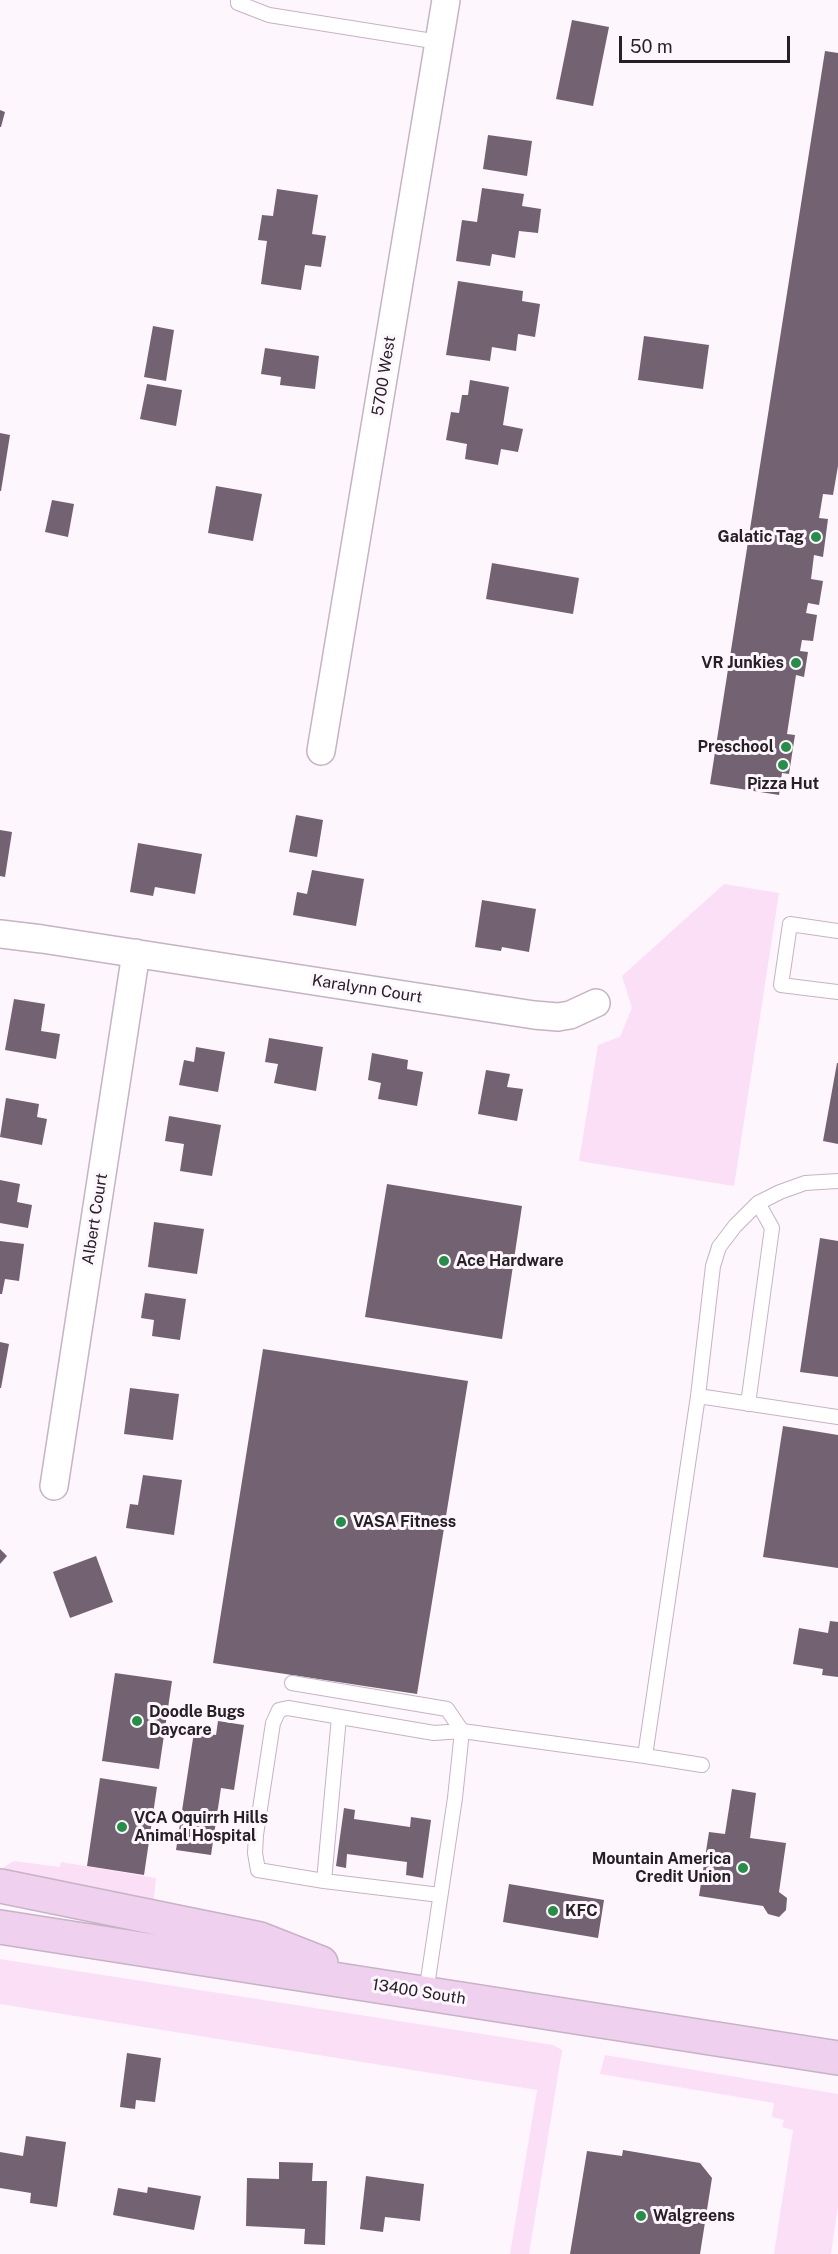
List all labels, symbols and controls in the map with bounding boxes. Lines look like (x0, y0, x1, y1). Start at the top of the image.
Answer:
scale bar (622, 24, 793, 62)
text: 50 m (630, 36, 673, 57)
street label: 5700 West (368, 335, 400, 417)
place label: Galatic Tag (718, 527, 804, 547)
marker: Galatic Tag (809, 530, 823, 544)
place label: VR Junkies (701, 653, 784, 673)
marker: VR Junkies (789, 656, 803, 670)
place label: Preschool (697, 737, 774, 757)
marker: Preschool (779, 740, 793, 754)
marker: Pizza Hut (776, 758, 790, 772)
place label: Pizza Hut (747, 774, 819, 794)
street label: Karalynn Court (310, 971, 424, 1007)
street label: Albert Court (78, 1172, 112, 1266)
place label: Ace Hardware (456, 1251, 564, 1271)
marker: Ace Hardware (437, 1254, 451, 1268)
place label: VASA Fitness (353, 1512, 456, 1532)
marker: VASA Fitness (334, 1515, 348, 1529)
place label: Doodle Bugs Daycare (149, 1702, 245, 1740)
marker: Doodle Bugs Daycare (130, 1714, 144, 1728)
place label: VCA Oquirrh Hills Animal Hospital (134, 1808, 268, 1846)
marker: VCA Oquirrh Hills Animal Hospital (115, 1820, 129, 1834)
place label: Mountain America Credit Union (592, 1849, 731, 1887)
marker: Mountain America Credit Union (736, 1861, 750, 1875)
place label: KFC (565, 1901, 598, 1921)
marker: KFC (546, 1904, 560, 1918)
street label: 13400 South (371, 1975, 467, 2009)
place label: Walgreens (653, 2206, 735, 2226)
marker: Walgreens (634, 2209, 648, 2223)

